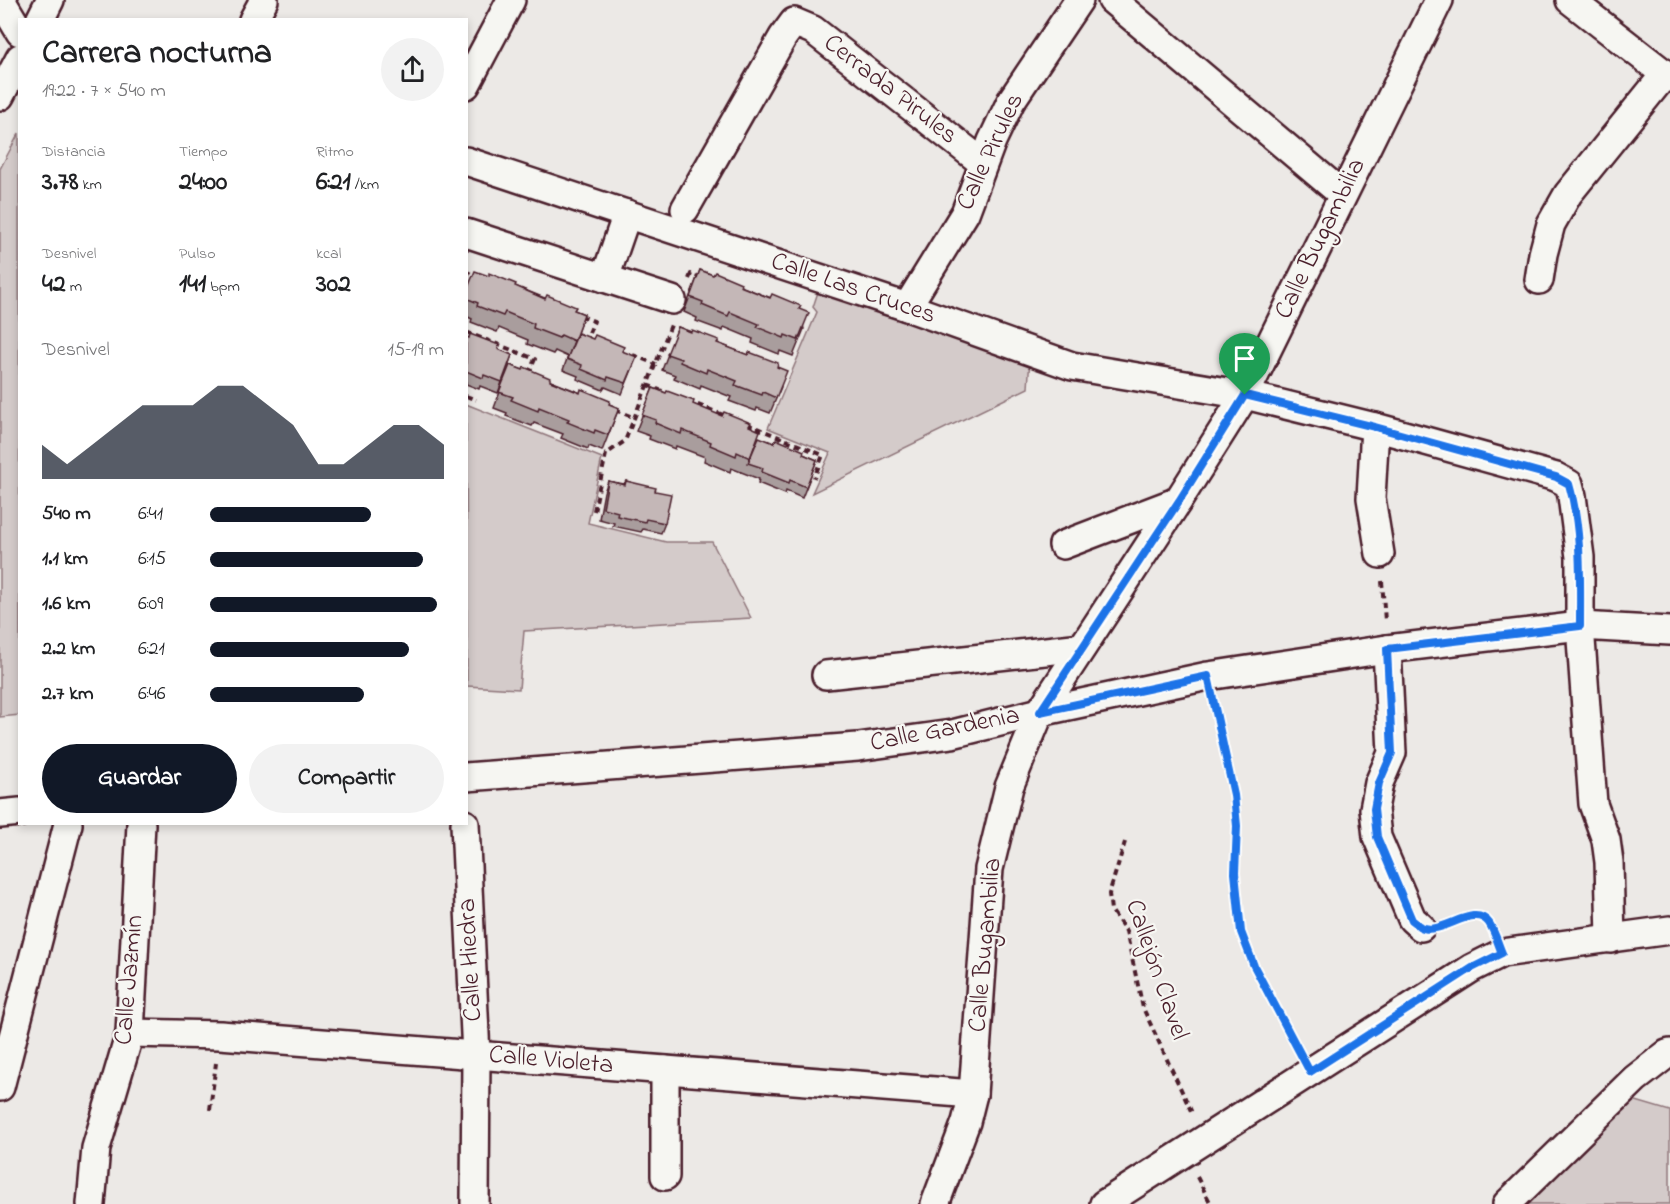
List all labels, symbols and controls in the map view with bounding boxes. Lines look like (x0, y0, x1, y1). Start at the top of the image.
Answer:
street label: Cerrada Pirules (815, 25, 965, 155)
text: Carrera nocturna (42, 30, 272, 78)
button: share (381, 38, 444, 101)
text: 19:22 · 7 × 540 m (42, 77, 166, 106)
street label: Calle Pirules (947, 87, 1035, 217)
text: Distancia (42, 140, 105, 164)
text: Tiempo (179, 140, 228, 164)
text: Ritmo (316, 140, 354, 164)
street label: Calle Bugambilia (1266, 152, 1376, 326)
text: 3.78 (42, 164, 79, 202)
text: 24:00 (179, 164, 227, 202)
text: 6:21 (316, 164, 351, 202)
text: km (79, 173, 102, 197)
text: /km (351, 173, 379, 197)
text: Desnivel (42, 242, 96, 266)
text: Pulso (179, 242, 216, 266)
text: kcal (316, 242, 341, 266)
street label: Calle Las Cruces (765, 243, 941, 335)
text: 42 (42, 266, 66, 304)
text: 141 (179, 266, 206, 304)
text: 302 (316, 266, 351, 304)
text: m (66, 275, 82, 299)
text: bpm (206, 275, 240, 299)
pin (1219, 333, 1270, 395)
text: Desnivel (42, 336, 110, 365)
text: 15–19 m (388, 336, 444, 365)
icon: arrive (1228, 342, 1261, 375)
text: 540 m (42, 500, 91, 529)
text: 6:41 (138, 500, 163, 529)
text: 1.1 km (42, 545, 88, 574)
text: 6:15 (138, 545, 166, 574)
text: 1.6 km (42, 590, 91, 619)
text: 6:09 (138, 590, 163, 619)
text: 2.2 km (42, 635, 95, 664)
text: 6:21 (138, 635, 165, 664)
text: 2.7 km (42, 680, 94, 709)
text: 6:46 (138, 680, 166, 709)
street label: Calle Gardenia (867, 697, 1023, 763)
button: Guardar (42, 744, 237, 813)
button: Compartir (249, 744, 444, 813)
street label: Calle Bugambilia (959, 856, 1013, 1034)
street label: Callejón Clavel (1114, 895, 1198, 1045)
street label: Calle Hiedra (449, 897, 493, 1023)
street label: Calle Jazmín (105, 913, 155, 1047)
street label: Calle Violeta (487, 1037, 615, 1085)

